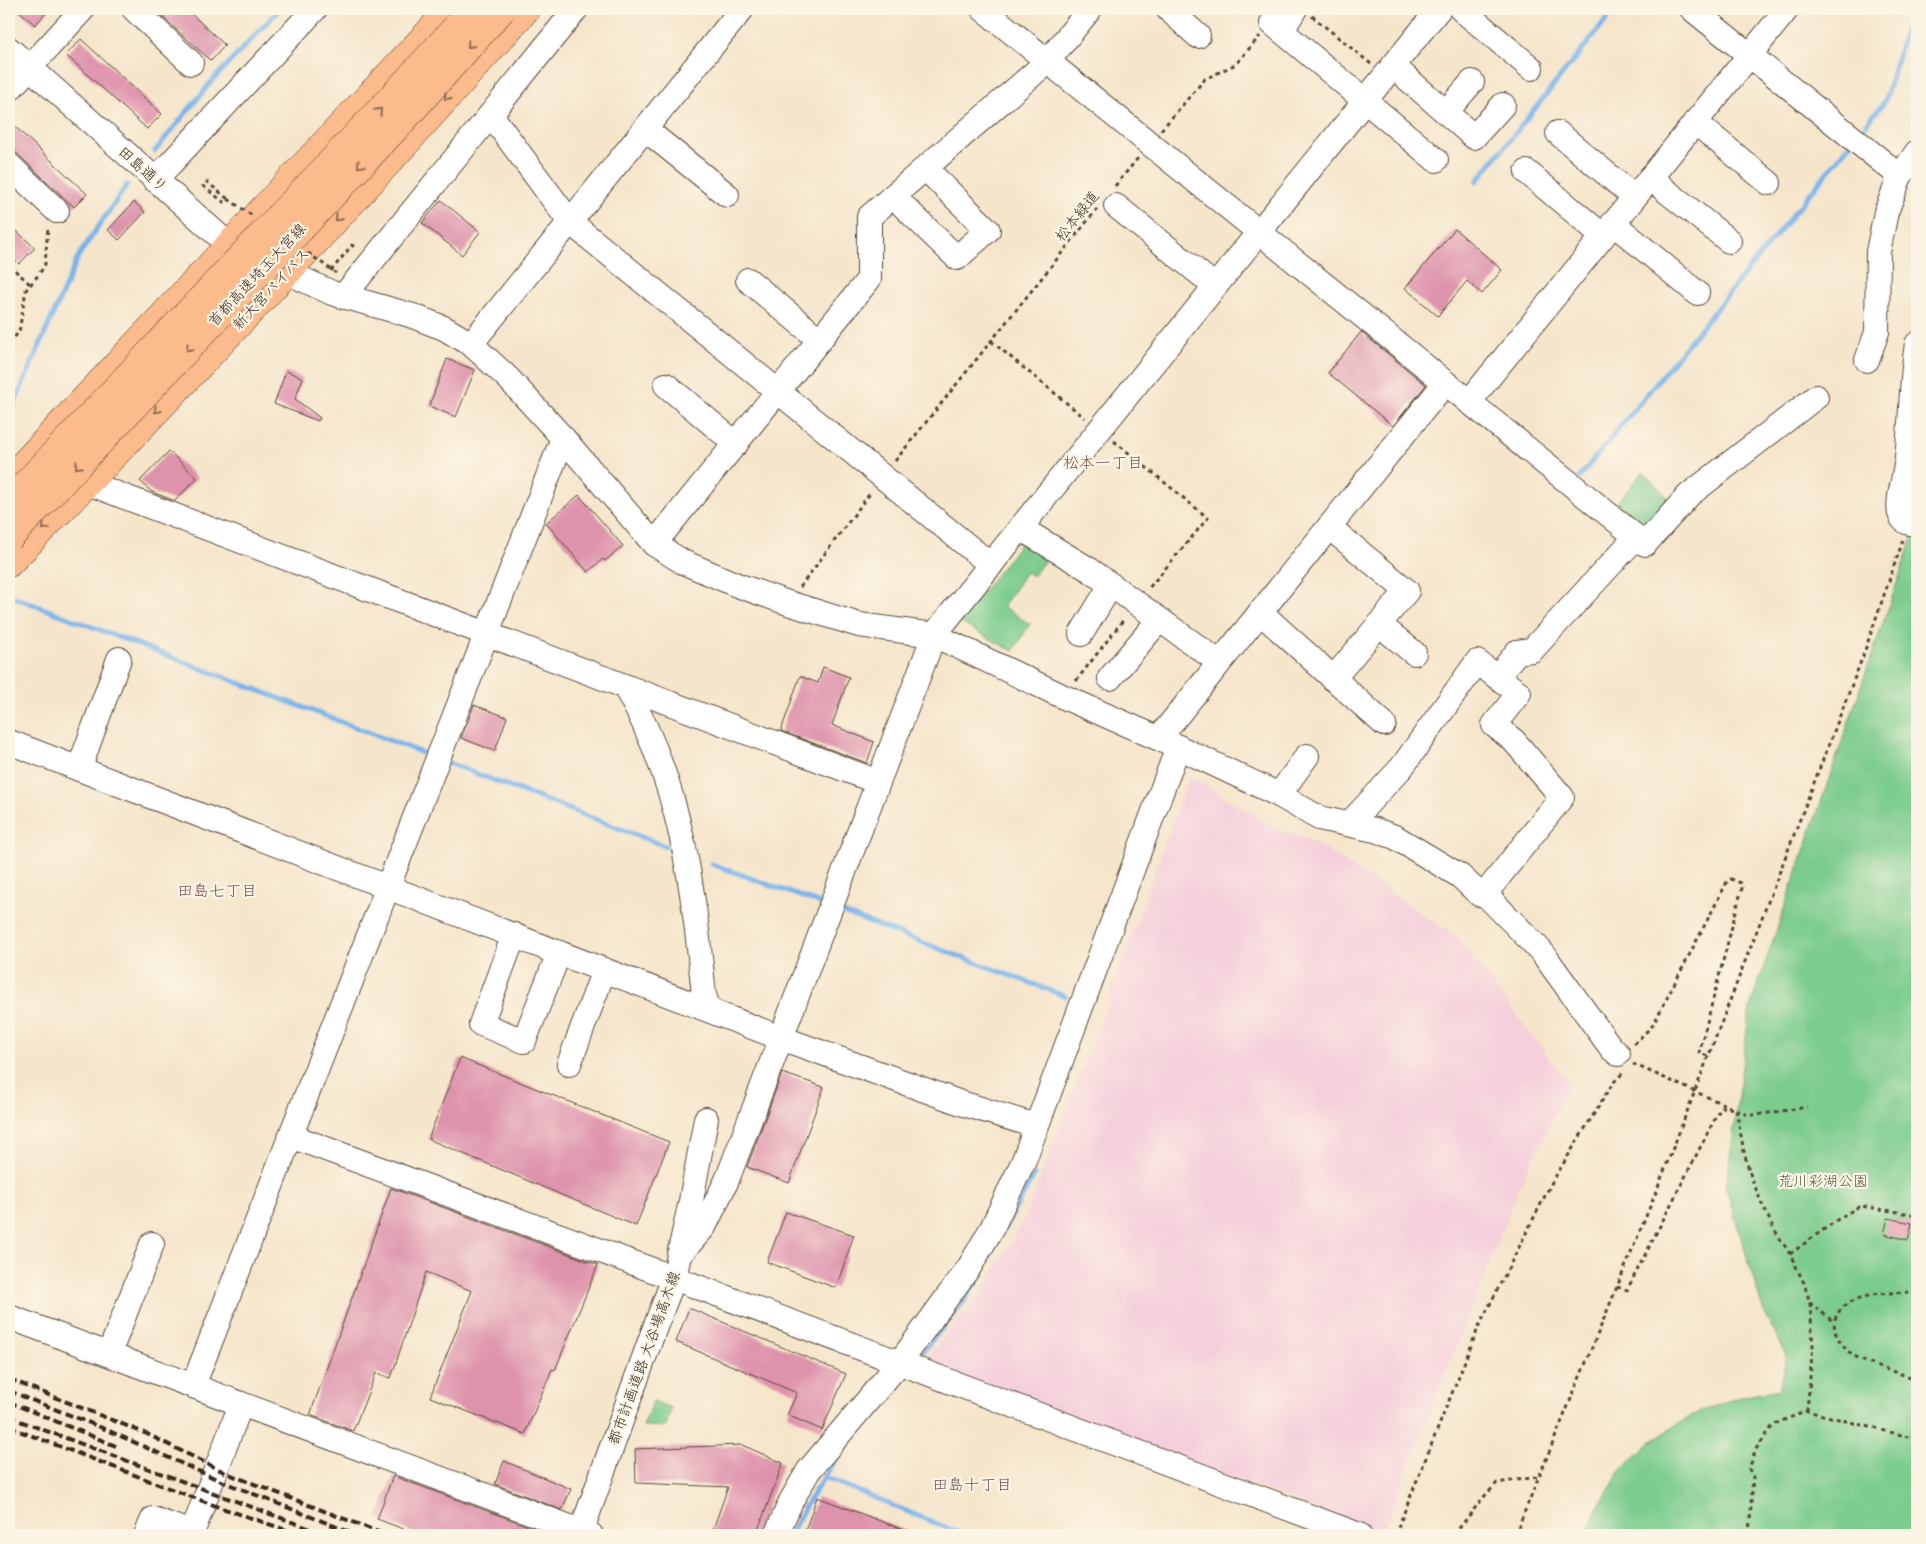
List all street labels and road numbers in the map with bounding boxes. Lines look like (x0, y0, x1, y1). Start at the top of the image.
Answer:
street label: 田島通り (113, 143, 171, 197)
street label: 松本緑道 (1052, 188, 1104, 246)
street label: 首都高速埼玉大宮線 (205, 220, 311, 332)
street label: 新大宮バイパス (229, 245, 315, 335)
street label: 都市計画道路 大谷場高木線 (605, 1269, 686, 1448)

